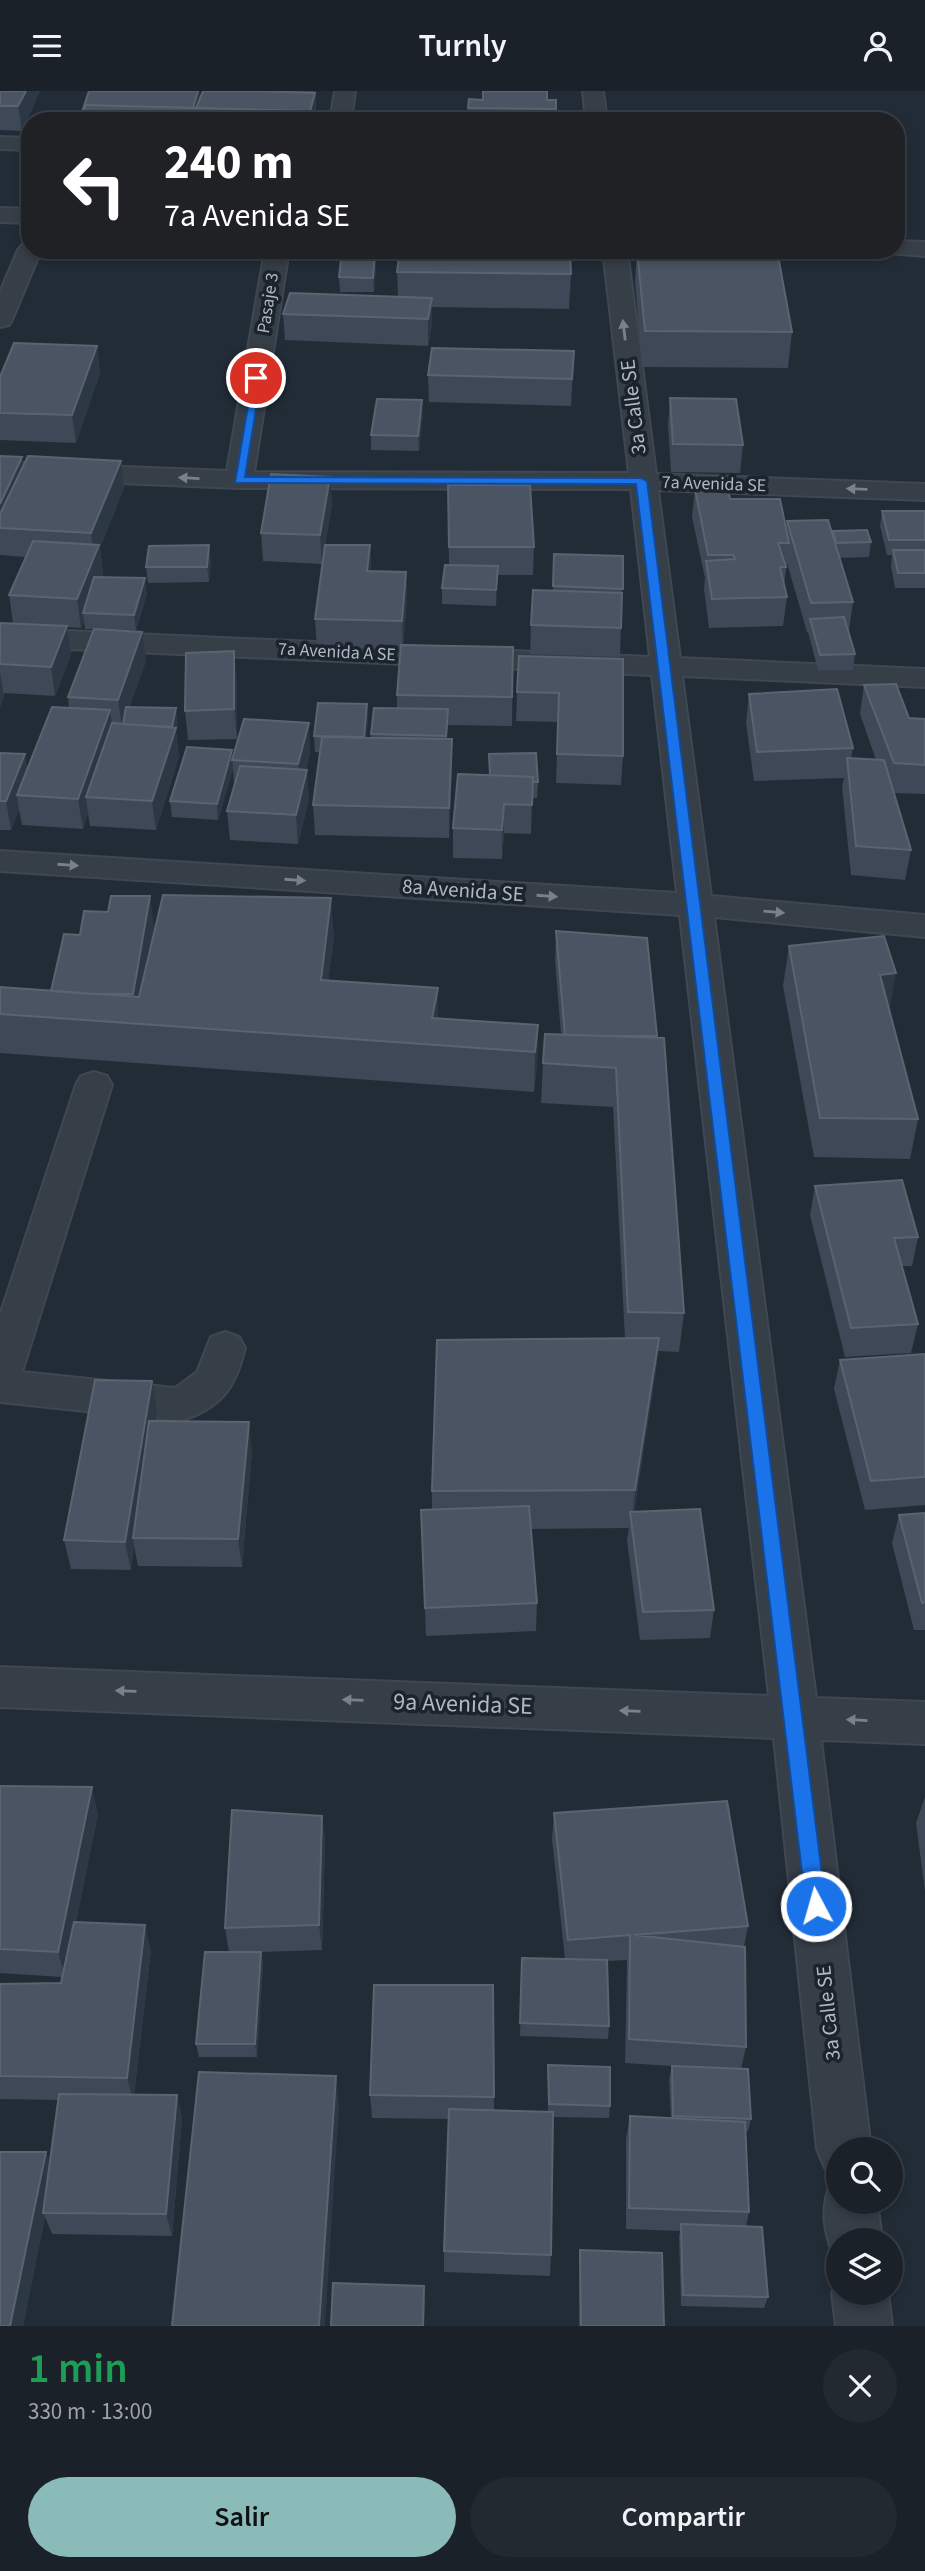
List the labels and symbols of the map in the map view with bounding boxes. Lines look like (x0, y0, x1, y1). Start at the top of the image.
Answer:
street label: Pasaje 3 (251, 271, 285, 335)
one-way arrow (618, 319, 629, 341)
pin (226, 348, 286, 408)
street label: 3a Calle SE (612, 358, 654, 456)
street label: 7a Avenida SE (661, 470, 767, 498)
one-way arrow (177, 473, 199, 484)
one-way arrow (846, 484, 868, 495)
street label: 7a Avenida A SE (277, 636, 397, 668)
one-way arrow (57, 860, 79, 871)
street label: 8a Avenida SE (401, 871, 525, 909)
one-way arrow (284, 875, 306, 886)
one-way arrow (536, 890, 558, 901)
one-way arrow (763, 907, 785, 918)
street label: 9a Avenida SE (393, 1684, 533, 1724)
one-way arrow (115, 1686, 137, 1697)
one-way arrow (342, 1695, 364, 1706)
one-way arrow (618, 1705, 640, 1716)
one-way arrow (846, 1714, 868, 1725)
position arrow (779, 1869, 853, 1943)
street label: 3a Calle SE (808, 1964, 848, 2062)

